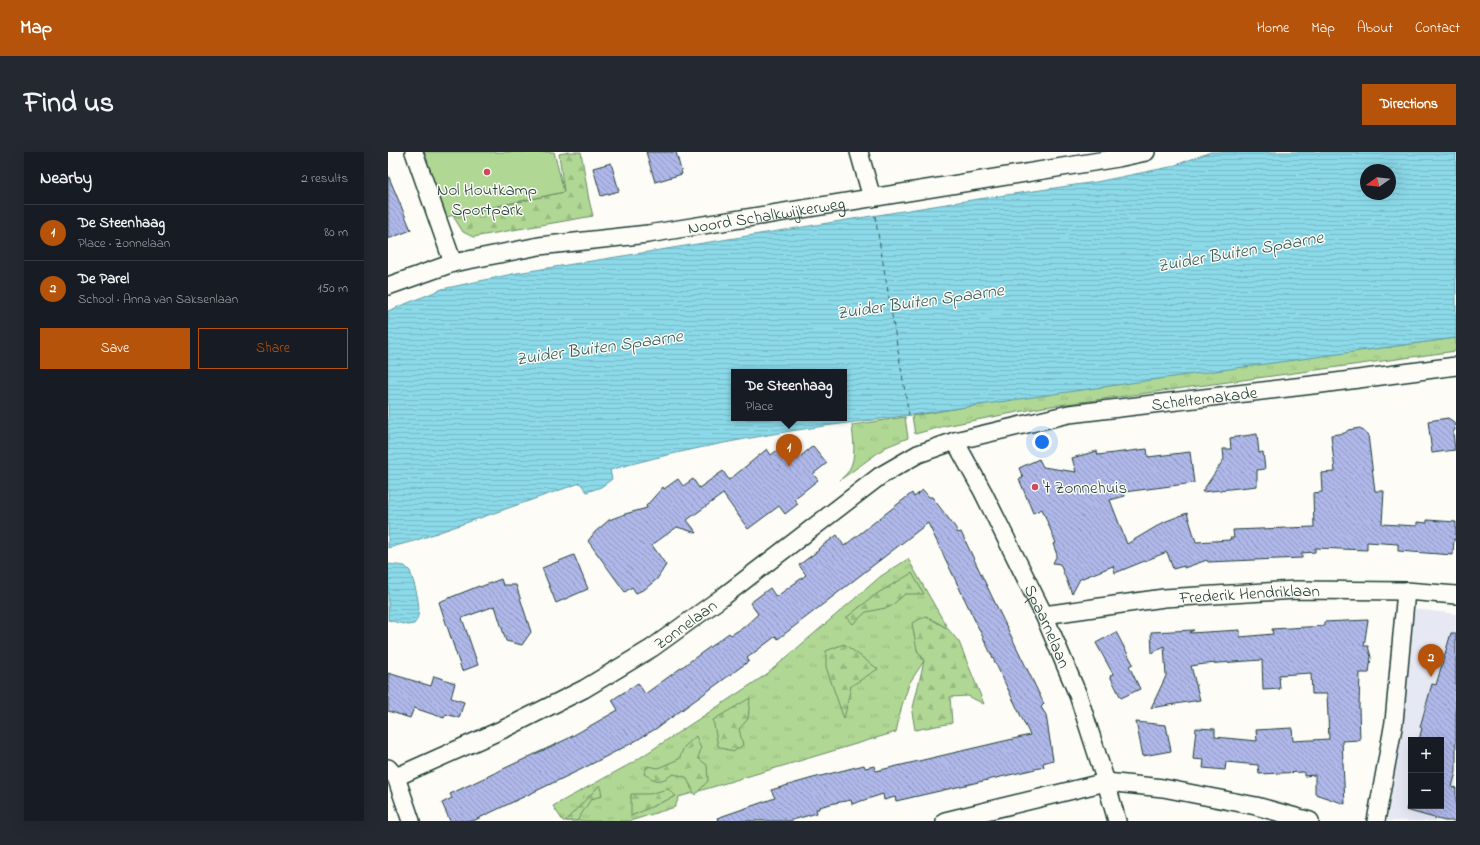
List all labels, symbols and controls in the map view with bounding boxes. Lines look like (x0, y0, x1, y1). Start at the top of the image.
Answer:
text: Map (20, 15, 52, 42)
text: Home (1257, 18, 1289, 39)
text: Map (1311, 18, 1335, 39)
text: About (1357, 18, 1393, 39)
text: Contact (1415, 18, 1460, 39)
text: Find us (24, 84, 114, 125)
button: Directions (1362, 84, 1456, 125)
north arrow (1360, 164, 1396, 200)
text: Nearby (40, 166, 92, 191)
marker: Nol Houtkamp Sportpark (482, 167, 492, 177)
text: 2 results (301, 169, 348, 188)
place label: Nol Houtkamp Sportpark (437, 178, 537, 223)
street label: Noord Schalkwijkerweg (686, 191, 847, 241)
text: De Steenhaag (78, 212, 165, 234)
text: 1 (51, 223, 55, 242)
text: 80 m (324, 223, 348, 242)
water label: Zuider Buiten Spaarne (1155, 225, 1326, 280)
text: Place · Zonnelaan (78, 234, 170, 253)
text: De Parel (78, 268, 129, 290)
water label: Zuider Buiten Spaarne (835, 278, 1006, 328)
text: 2 (50, 279, 56, 298)
text: 150 m (317, 279, 348, 298)
text: School · Anna van Saksenlaan (78, 290, 238, 309)
water label: Zuider Buiten Spaarne (514, 324, 685, 374)
button: Save (40, 328, 190, 369)
button: Share (198, 328, 348, 369)
popup (731, 369, 847, 421)
text: De Steenhaag (745, 375, 833, 397)
street label: Scheltemakade (1150, 381, 1259, 418)
text: Place (745, 397, 773, 416)
your location (1032, 432, 1052, 452)
pin: 1 (776, 434, 802, 467)
place label: 't Zonnehuis (1043, 476, 1127, 501)
marker: 't Zonnehuis (1030, 482, 1040, 492)
street label: Frederik Hendriklaan (1178, 579, 1320, 611)
street label: Spaarnelaan (1017, 580, 1076, 672)
street label: Zonnelaan (649, 594, 723, 657)
pin: 2 (1418, 644, 1444, 677)
map controls (1408, 737, 1444, 809)
button: + (1408, 737, 1444, 773)
button: − (1408, 773, 1444, 809)

